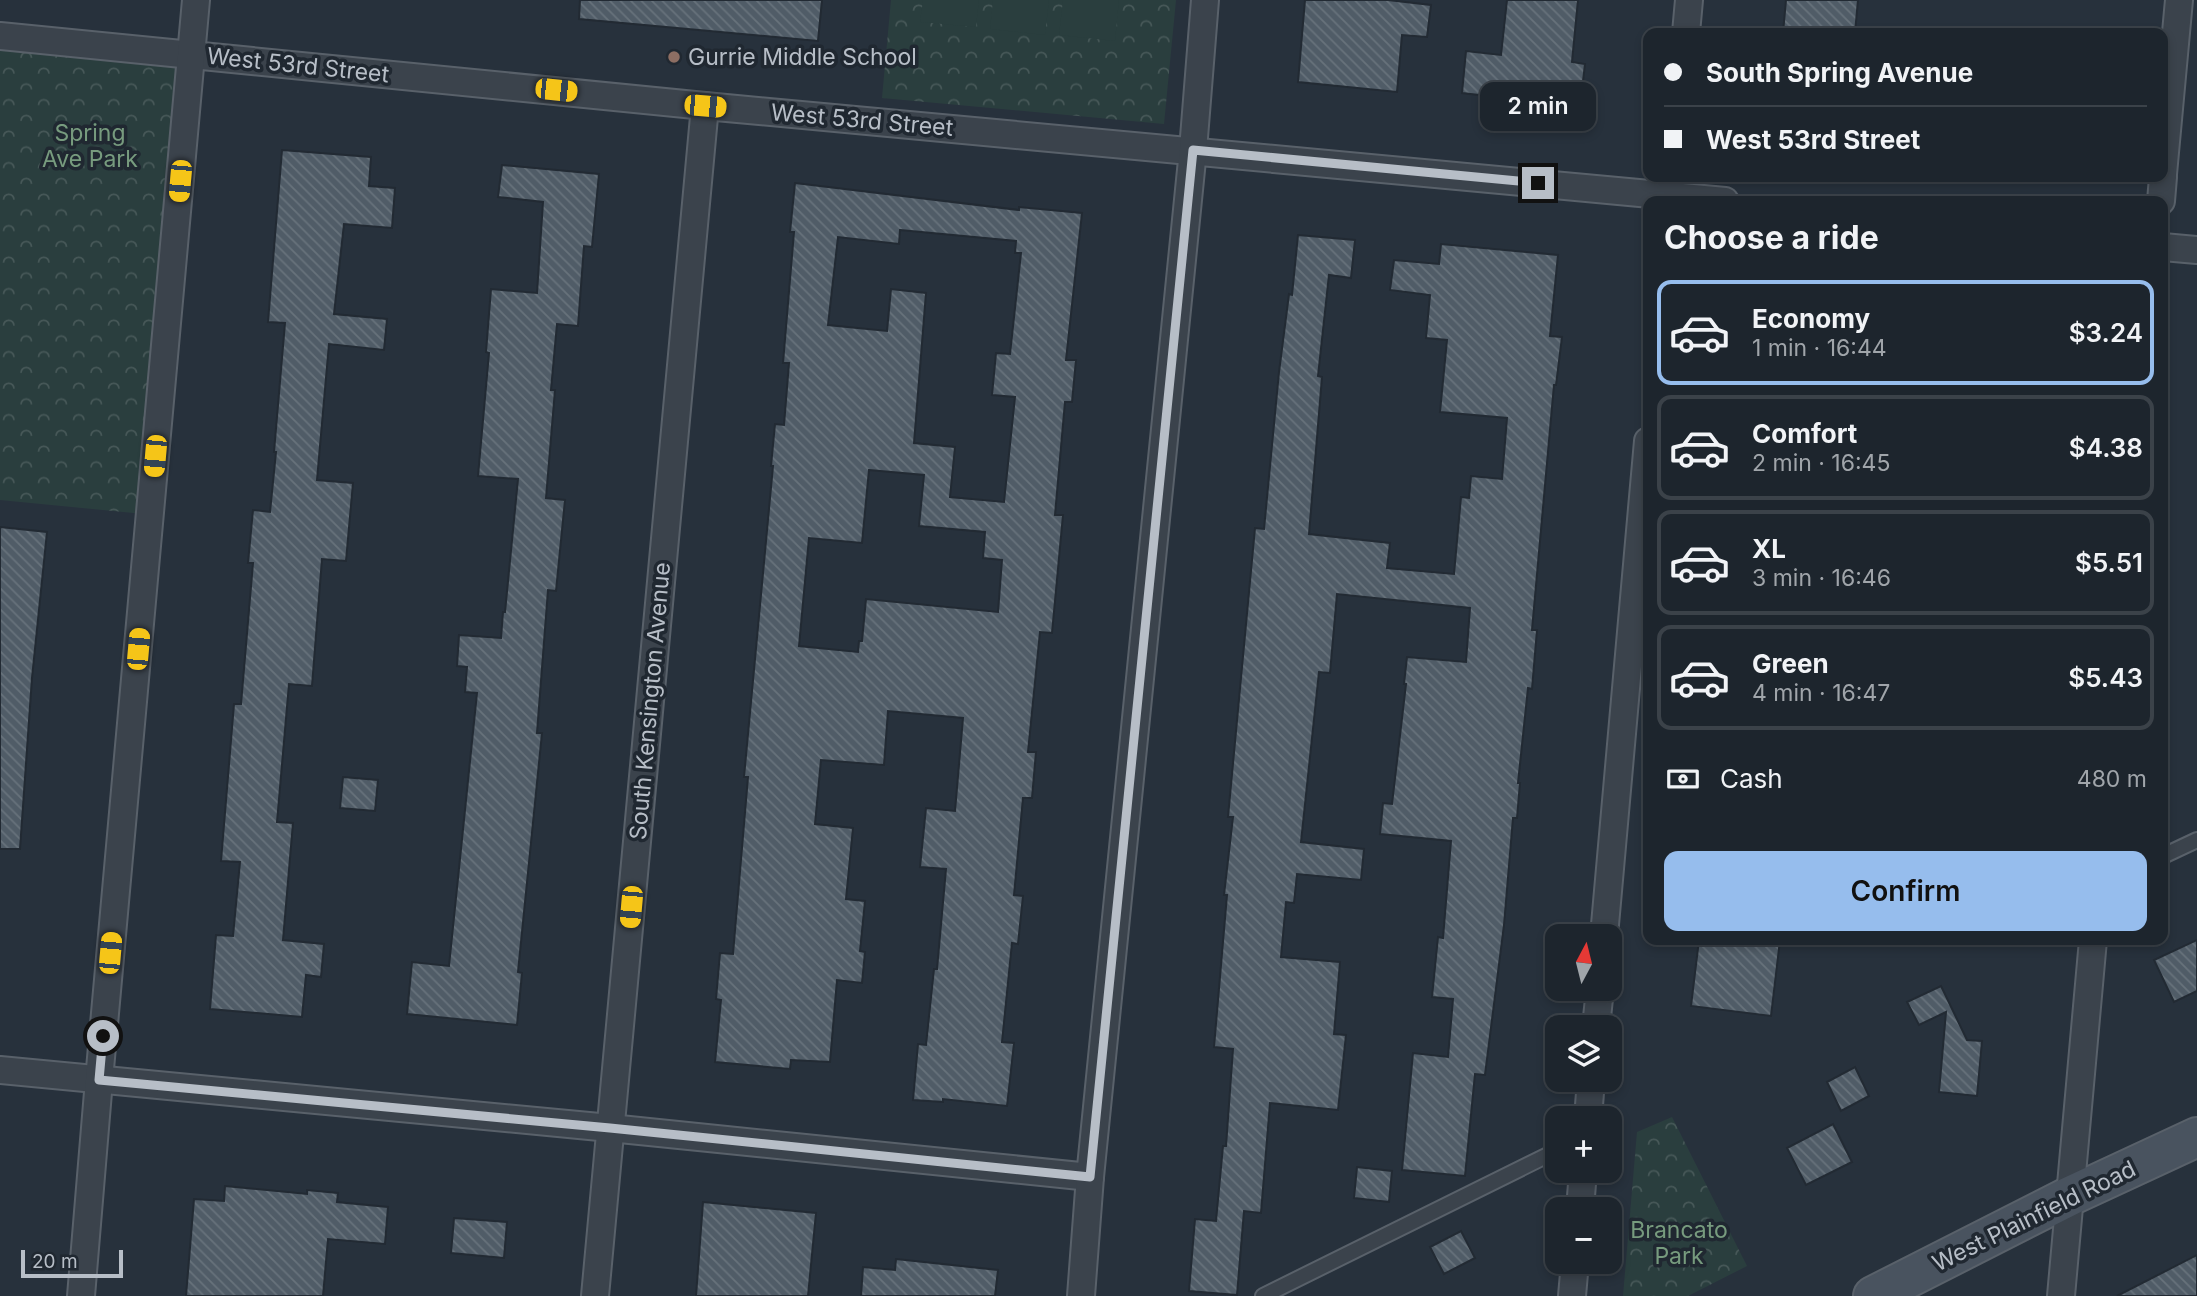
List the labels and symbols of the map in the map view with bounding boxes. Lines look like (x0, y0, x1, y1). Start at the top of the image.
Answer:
street label: West 53rd Street (206, 42, 391, 89)
place label: Gurrie Middle School (688, 43, 917, 71)
marker: Gurrie Middle School (666, 49, 682, 65)
car (535, 77, 578, 103)
callout: 2 min (1480, 82, 1596, 130)
car (684, 94, 727, 118)
street label: West 53rd Street (770, 98, 955, 142)
park label: Spring Ave Park (42, 119, 138, 173)
car (168, 159, 193, 203)
route end (1522, 167, 1554, 199)
car (143, 434, 168, 478)
street label: South Kensington Avenue (624, 561, 676, 841)
car (126, 627, 151, 671)
car (619, 885, 644, 929)
north arrow (1545, 924, 1622, 1001)
car (98, 931, 123, 975)
route start (87, 1020, 119, 1052)
street label: West Plainfield Road (1928, 1155, 2140, 1277)
park label: Brancato Park (1630, 1216, 1728, 1270)
scale bar (21, 1247, 122, 1279)

